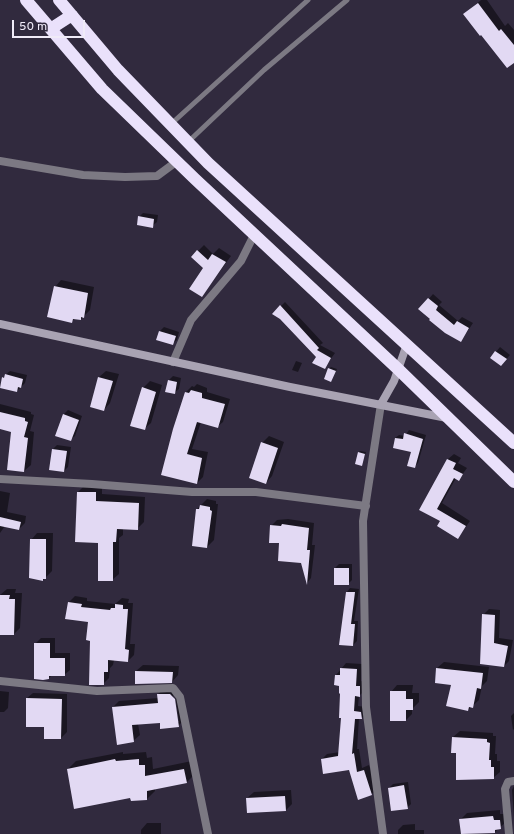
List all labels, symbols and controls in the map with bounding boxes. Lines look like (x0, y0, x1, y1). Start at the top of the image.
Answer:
scale bar (14, 12, 87, 38)
text: 50 m (19, 19, 47, 35)

